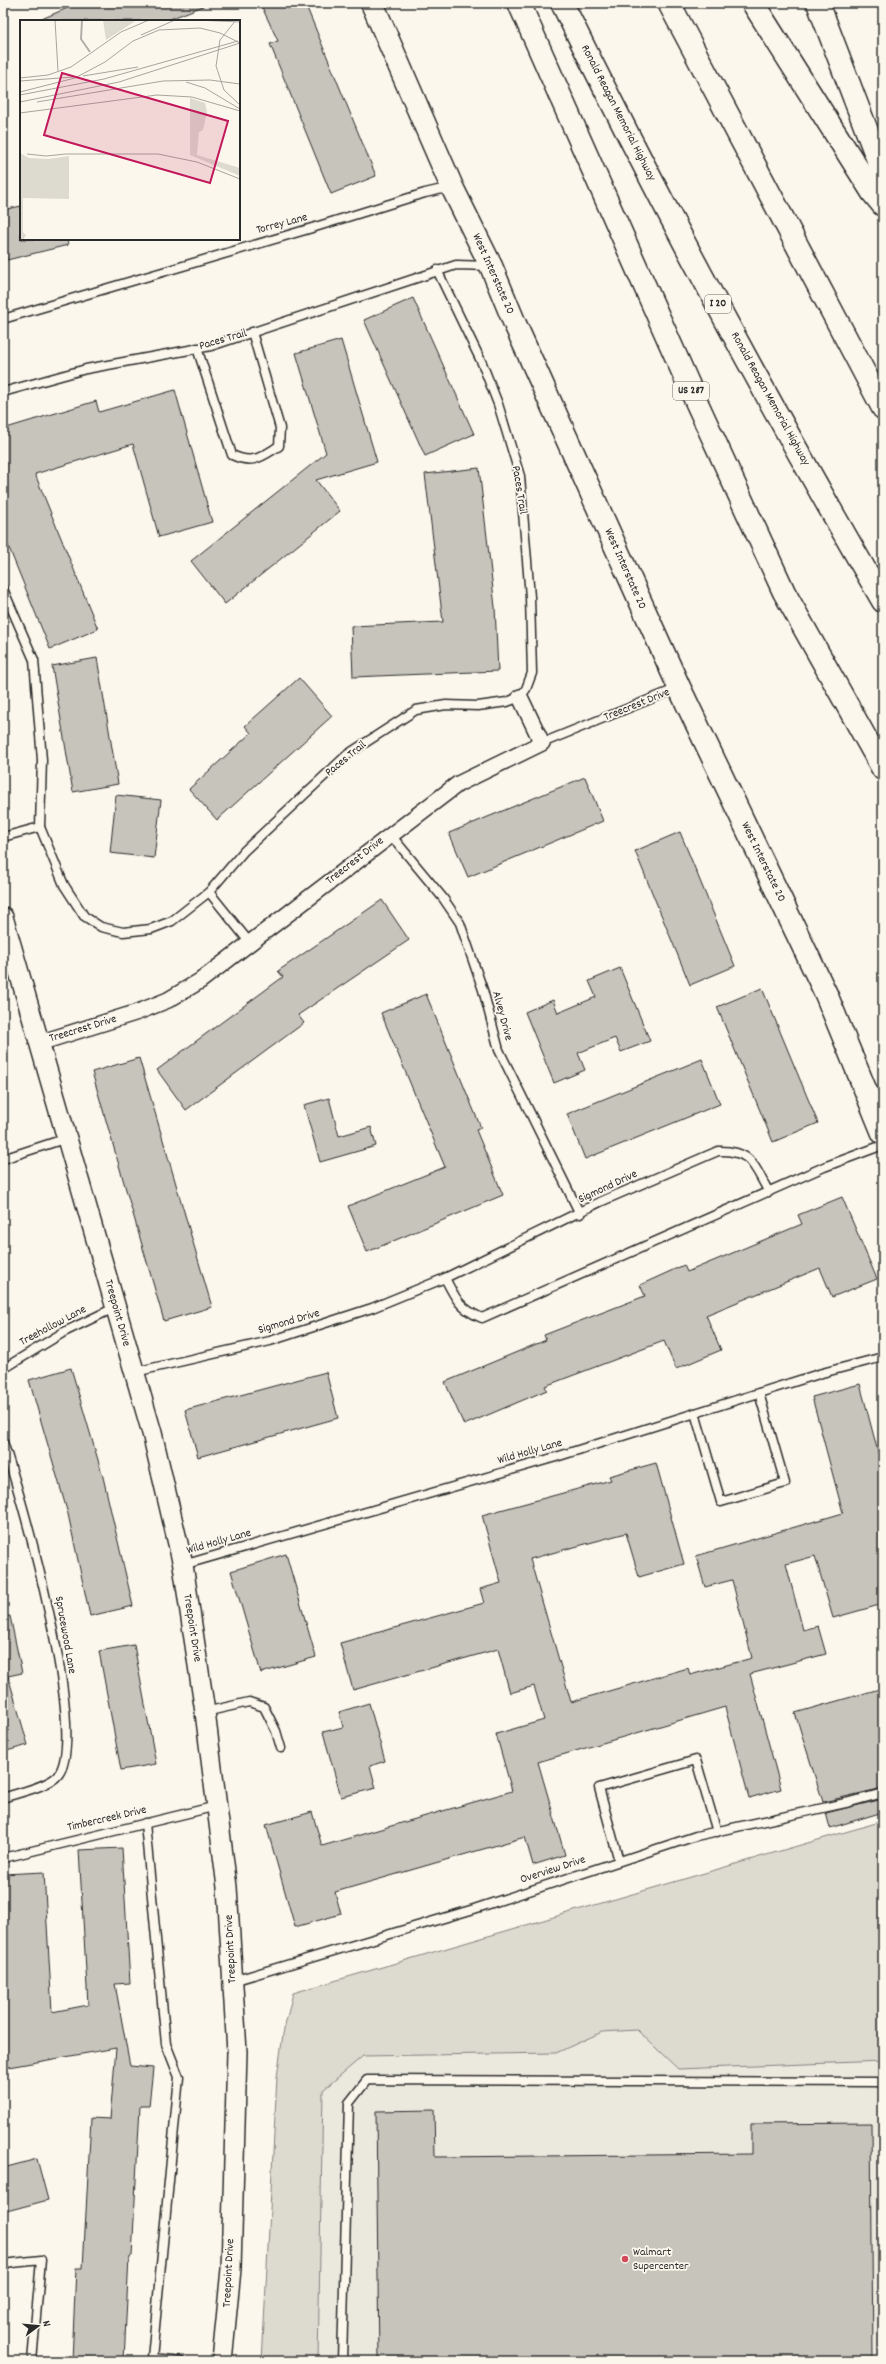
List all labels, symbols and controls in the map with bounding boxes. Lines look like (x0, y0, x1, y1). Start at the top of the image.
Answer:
inset map (20, 20, 240, 240)
street label: Ronald Reagan Memorial Highway (576, 42, 660, 185)
street label: Torrey Lane (255, 209, 309, 239)
street label: West Interstate 20 (468, 231, 518, 317)
road number: I 20 (705, 295, 731, 313)
street label: Paces Trail (197, 325, 249, 355)
street label: Ronald Reagan Memorial Highway (726, 329, 814, 470)
road number: US 287 (673, 382, 709, 400)
street label: Paces Trail (507, 465, 531, 516)
street label: West Interstate 20 (600, 526, 650, 612)
street label: Treecrest Drive (601, 684, 673, 726)
street label: Paces Trail (322, 737, 370, 781)
street label: West Interstate 20 (736, 819, 790, 905)
street label: Treecrest Drive (322, 833, 388, 889)
street label: Alvey Drive (487, 989, 517, 1043)
street label: Treecrest Drive (47, 1011, 119, 1047)
street label: Sigmond Drive (576, 1166, 640, 1208)
street label: Treepoint Drive (99, 1278, 135, 1348)
street label: Treehollow Lane (17, 1301, 89, 1351)
street label: Sigmond Drive (256, 1305, 322, 1339)
street label: Wild Holly Lane (496, 1435, 564, 1469)
street label: Wild Holly Lane (185, 1525, 253, 1559)
street label: Treepoint Drive (178, 1593, 206, 1663)
street label: Sprucewood Lane (50, 1595, 80, 1675)
street label: Timbercreek Drive (66, 1802, 148, 1836)
street label: Overview Drive (518, 1851, 588, 1889)
street label: Treepoint Drive (221, 1914, 241, 1984)
street label: Treepoint Drive (219, 2238, 239, 2308)
place label: Walmart Supercenter (633, 2244, 689, 2275)
marker: Walmart Supercenter (620, 2254, 630, 2264)
north arrow (18, 2306, 58, 2346)
text: N (37, 2319, 54, 2329)

